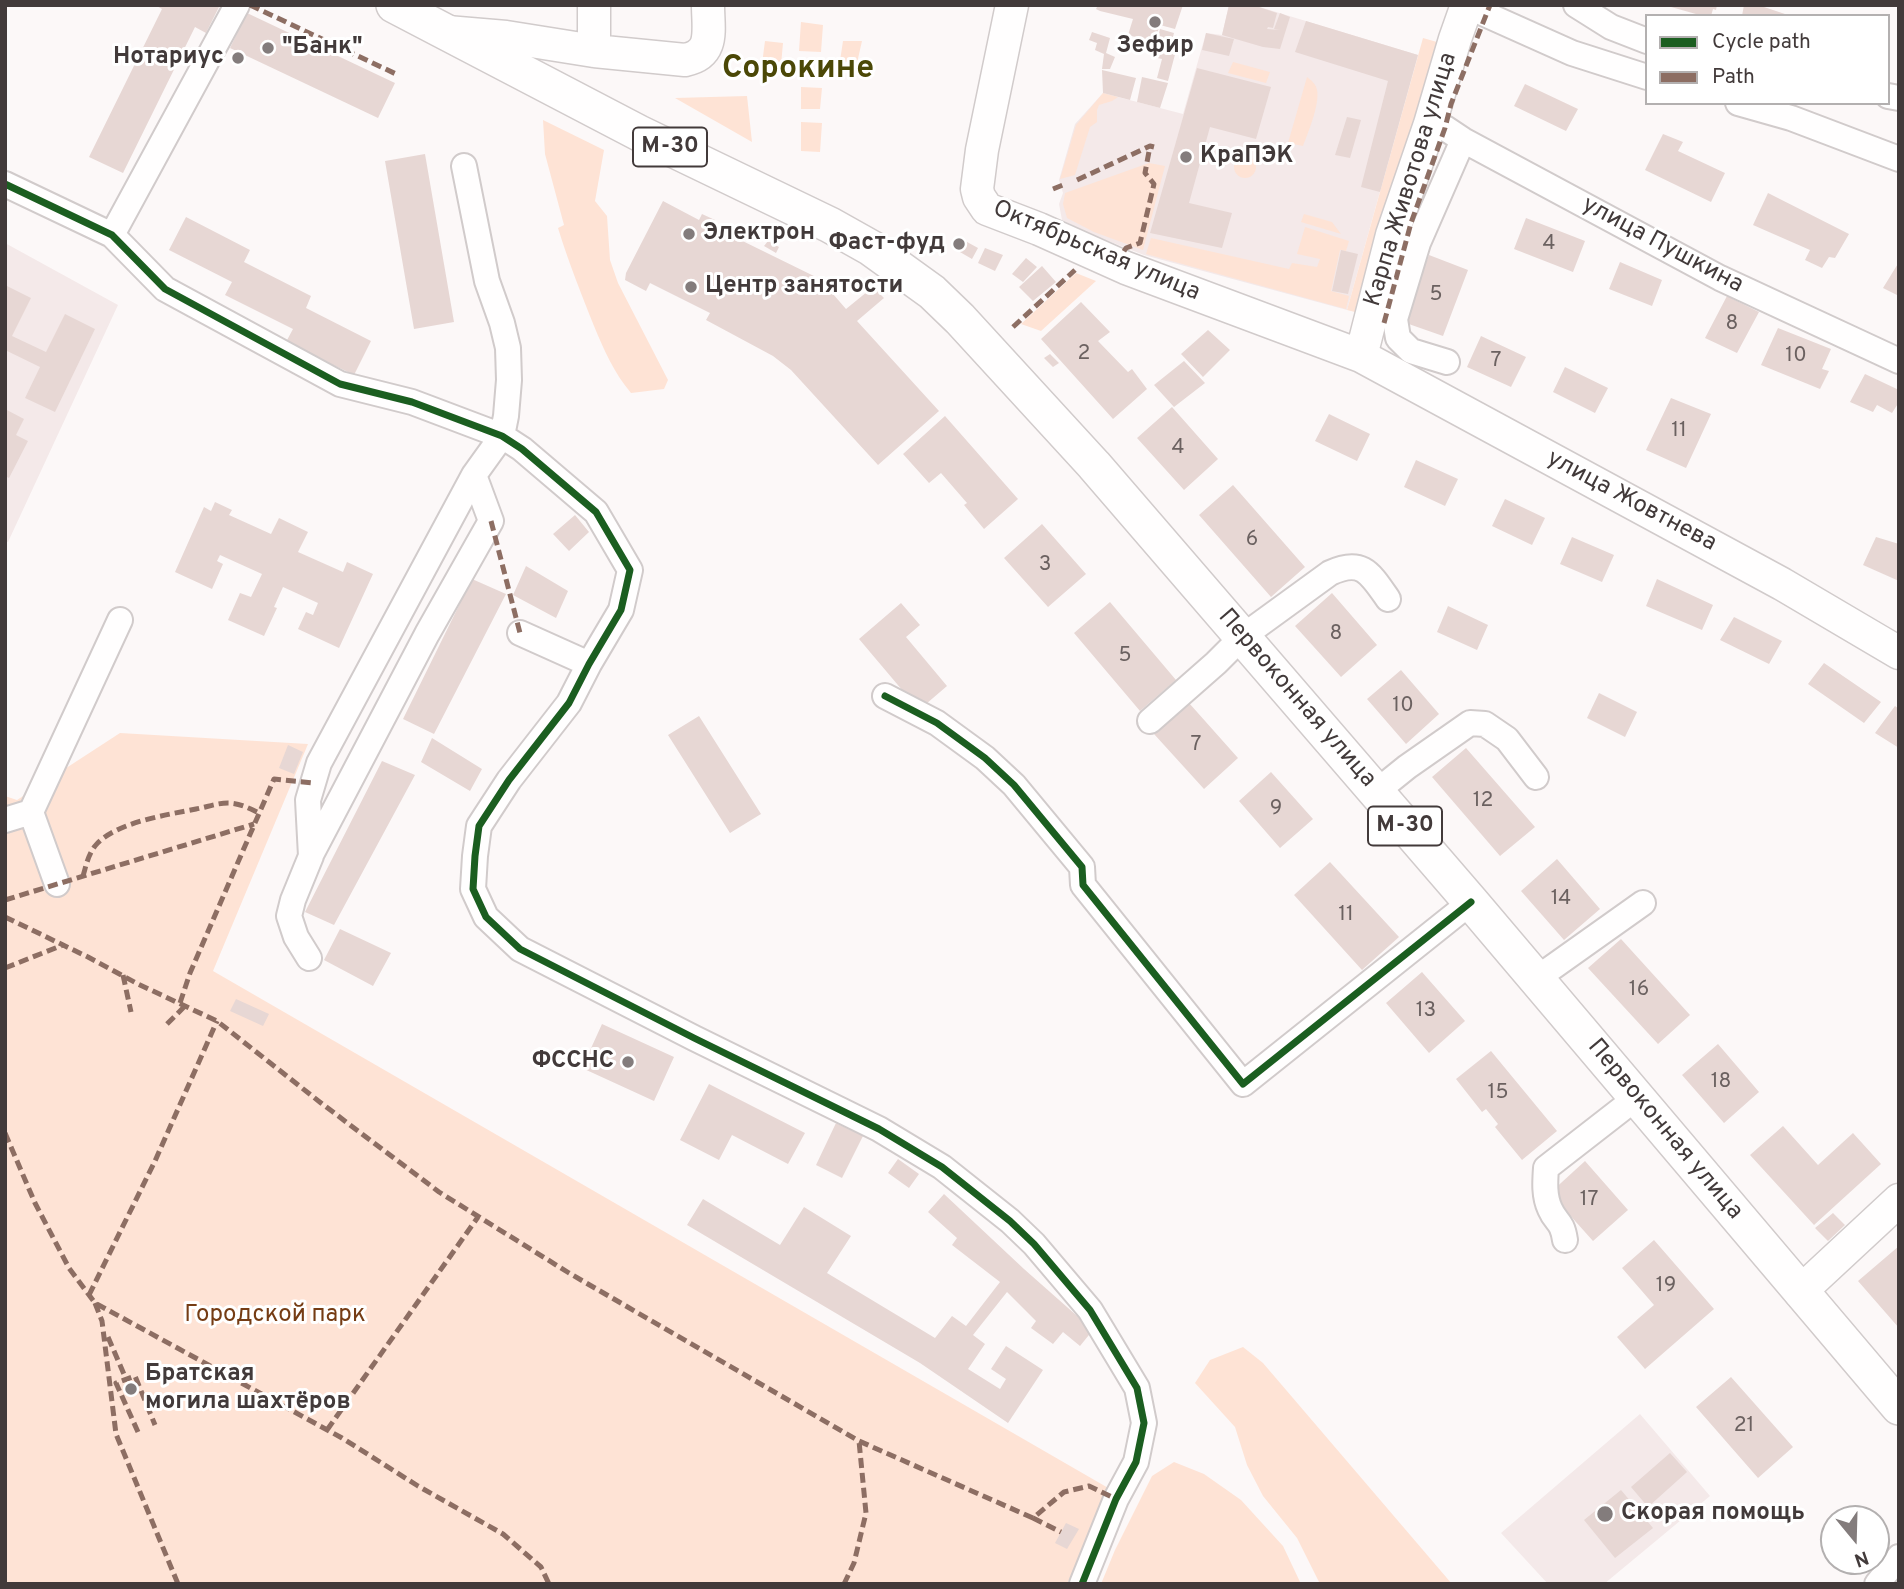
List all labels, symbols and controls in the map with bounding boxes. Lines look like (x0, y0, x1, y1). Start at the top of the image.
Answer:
marker: Зефир (1147, 14, 1163, 30)
legend (1645, 14, 1890, 105)
text: Cycle path (1712, 29, 1811, 56)
place label: Зефир (1116, 33, 1194, 61)
place label: "Банк" (282, 34, 363, 62)
marker: "Банк" (260, 40, 276, 56)
place label: Нотариус (113, 44, 224, 72)
marker: Нотариус (230, 50, 246, 66)
street label: Карпа Животова улица (1360, 50, 1464, 310)
district label: Сорокине (722, 52, 874, 90)
text: Path (1712, 64, 1755, 91)
road number: М-30 (633, 128, 707, 166)
place label: КраПЭК (1200, 143, 1293, 171)
marker: КраПЭК (1178, 149, 1194, 165)
street label: улица Пушкина (1576, 191, 1748, 301)
street label: Октябрьская улица (988, 195, 1204, 309)
place label: Электрон (703, 220, 815, 248)
marker: Электрон (681, 226, 697, 242)
place label: Фаст-фуд (829, 230, 945, 258)
house number: 4 (1542, 232, 1556, 258)
marker: Фаст-фуд (951, 236, 967, 252)
place label: Центр занятости (705, 273, 903, 301)
marker: Центр занятости (683, 279, 699, 295)
house number: 5 (1429, 283, 1443, 309)
house number: 8 (1726, 312, 1738, 338)
house number: 2 (1078, 342, 1090, 368)
house number: 10 (1785, 344, 1807, 370)
house number: 7 (1491, 349, 1501, 375)
house number: 11 (1671, 419, 1687, 445)
house number: 4 (1171, 436, 1185, 462)
street label: улица Жовтнева (1541, 445, 1721, 559)
house number: 6 (1246, 528, 1258, 554)
house number: 3 (1039, 553, 1051, 579)
street label: Первоконная улица (1211, 604, 1381, 794)
house number: 8 (1330, 622, 1342, 648)
house number: 5 (1118, 644, 1132, 670)
house number: 10 (1392, 694, 1414, 720)
house number: 7 (1191, 733, 1201, 759)
house number: 12 (1473, 789, 1493, 815)
house number: 9 (1270, 797, 1282, 823)
road number: М-30 (1368, 806, 1442, 846)
house number: 14 (1551, 887, 1571, 913)
house number: 11 (1338, 903, 1354, 929)
house number: 16 (1629, 978, 1649, 1004)
house number: 13 (1416, 999, 1436, 1025)
street label: Первоконная улица (1580, 1034, 1748, 1226)
place label: ФССНС (532, 1048, 614, 1076)
marker: ФССНС (620, 1054, 636, 1070)
house number: 18 (1711, 1070, 1731, 1096)
house number: 15 (1488, 1081, 1508, 1107)
house number: 17 (1580, 1188, 1598, 1214)
house number: 19 (1656, 1274, 1676, 1300)
park label: Городской парк (184, 1302, 366, 1330)
place label: Братская могила шахтёров (145, 1361, 351, 1417)
marker: Братская могила шахтёров (123, 1381, 139, 1397)
house number: 21 (1734, 1414, 1754, 1440)
place label: Скорая помощь (1621, 1500, 1805, 1528)
marker: Скорая помощь (1595, 1504, 1615, 1524)
north arrow (1820, 1505, 1890, 1575)
text: N (1851, 1544, 1872, 1572)

